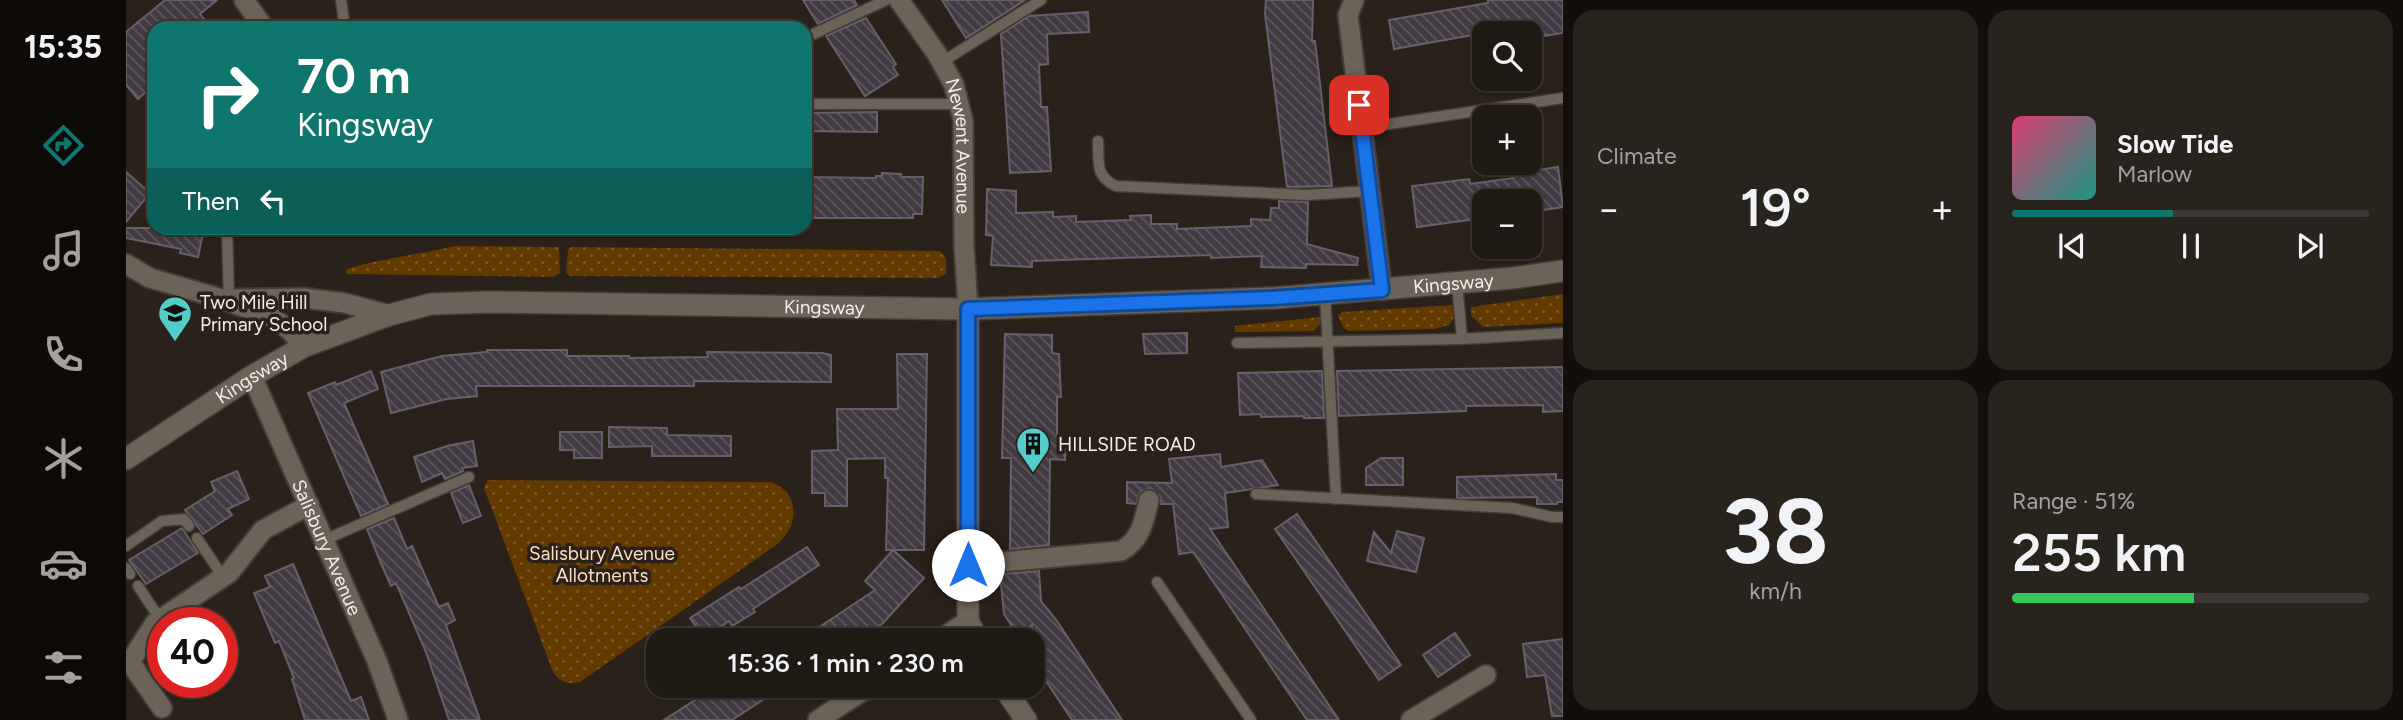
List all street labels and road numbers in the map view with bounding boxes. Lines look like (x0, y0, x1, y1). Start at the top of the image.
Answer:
street label: Newent Avenue (941, 76, 975, 214)
street label: Kingsway (1412, 269, 1495, 298)
street label: Kingsway (784, 295, 865, 319)
street label: Kingsway (211, 347, 292, 409)
street label: Salisbury Avenue (287, 476, 367, 619)

